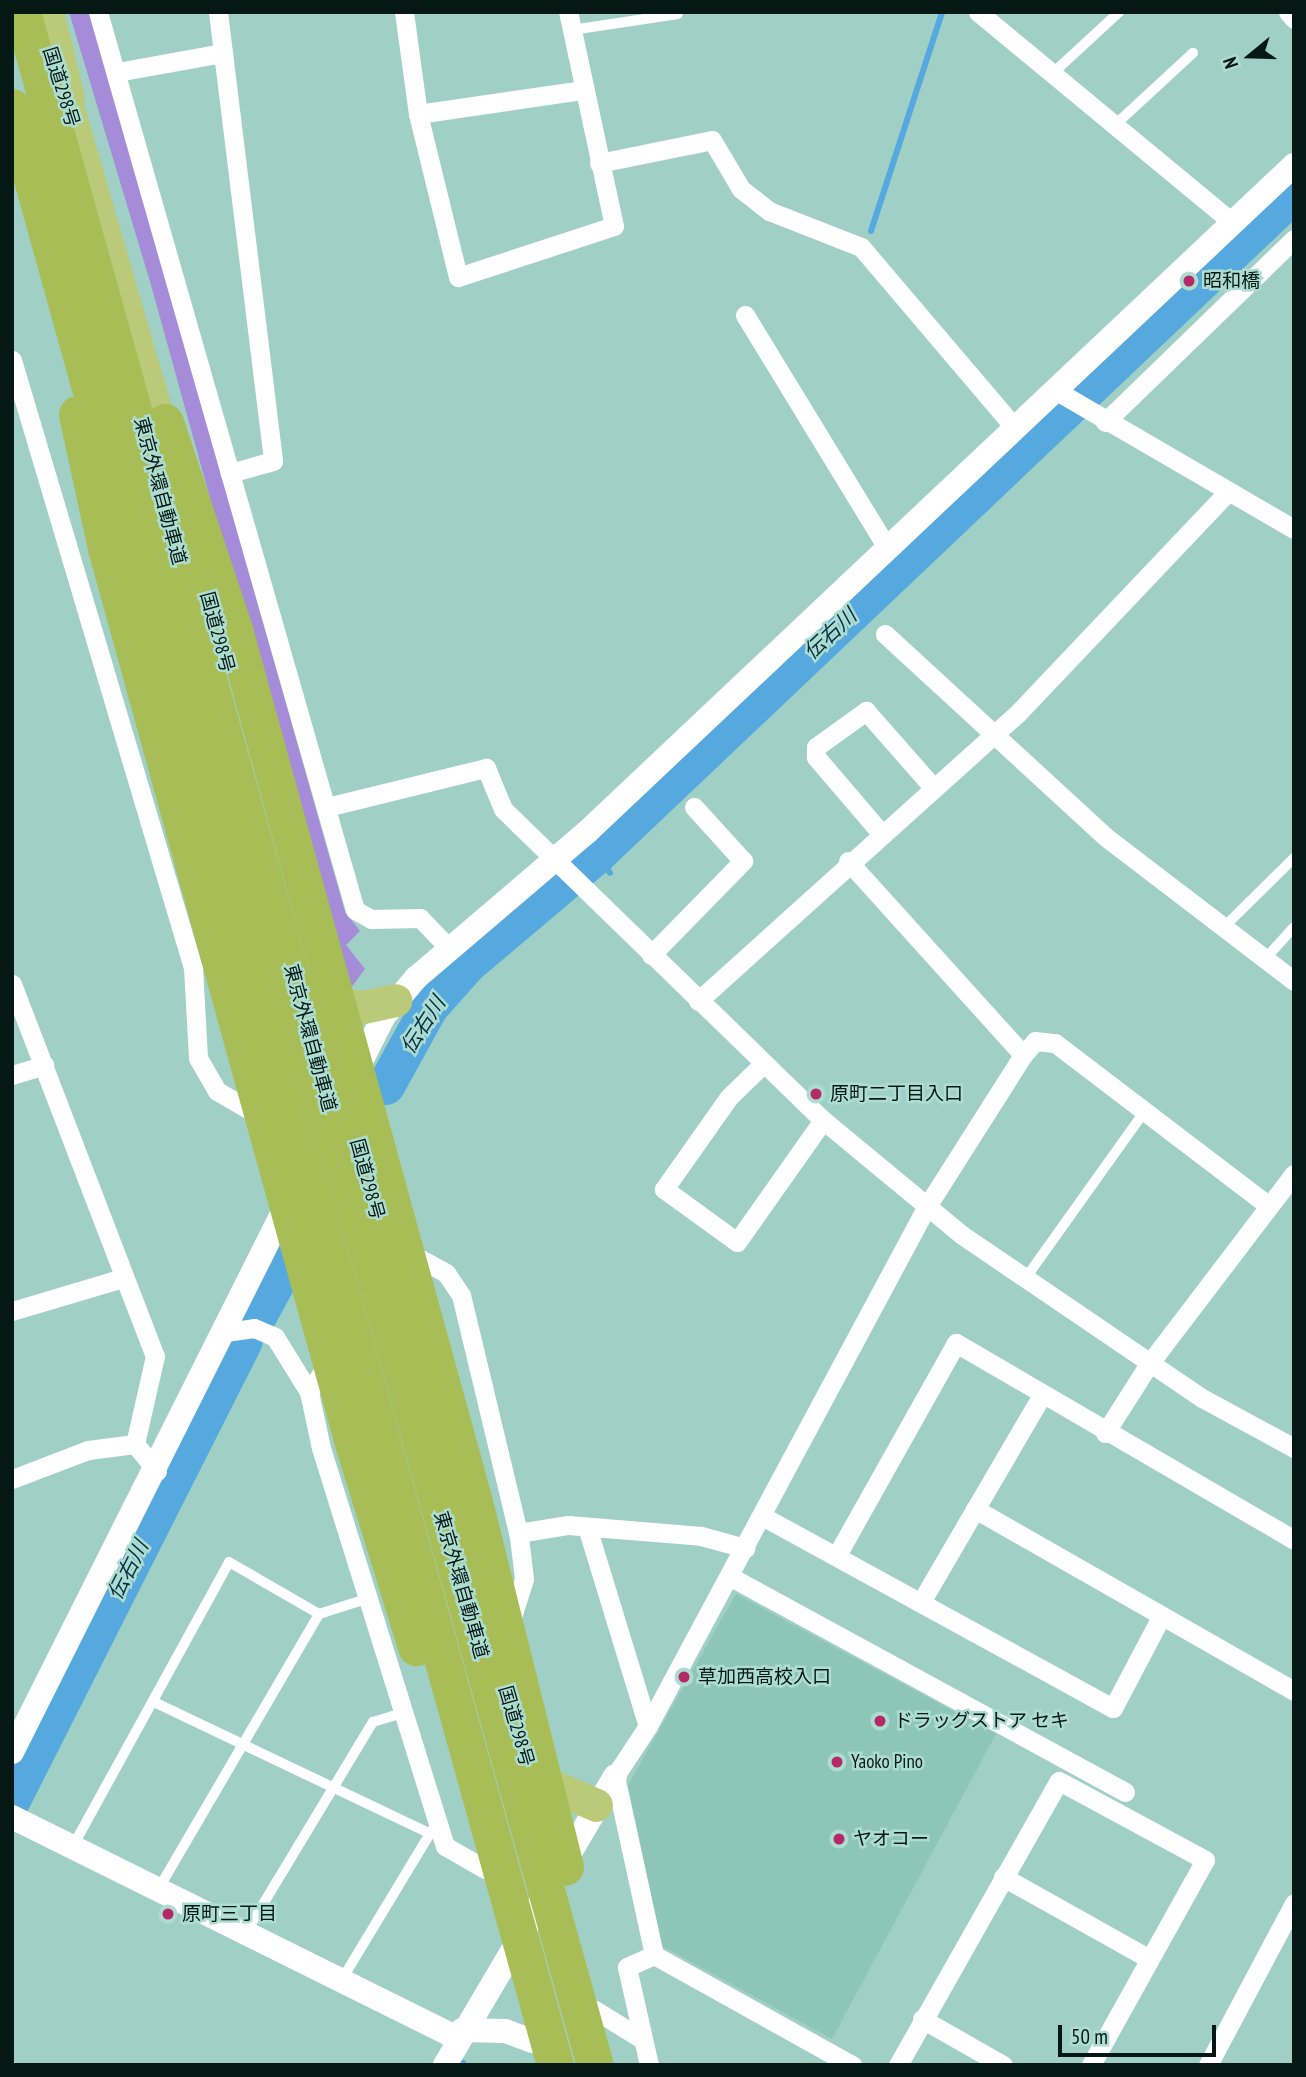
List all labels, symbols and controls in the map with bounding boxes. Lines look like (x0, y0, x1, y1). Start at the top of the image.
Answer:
north arrow (1215, 21, 1285, 91)
street label: 国道298号 (38, 44, 84, 130)
text: N (1217, 54, 1243, 72)
place label: 昭和橋 (1203, 270, 1260, 292)
marker: 昭和橋 (1181, 273, 1197, 289)
street label: 東京外環自動車道 (129, 415, 191, 567)
street label: 国道298号 (195, 589, 239, 675)
water label: 伝右川 (798, 603, 862, 665)
street label: 東京外環自動車道 (279, 962, 341, 1114)
water label: 伝右川 (395, 992, 451, 1058)
place label: 原町二丁目入口 (830, 1083, 963, 1105)
marker: 原町二丁目入口 (808, 1086, 824, 1102)
street label: 国道298号 (345, 1136, 389, 1222)
street label: 東京外環自動車道 (429, 1509, 493, 1661)
water label: 伝右川 (102, 1536, 154, 1604)
place label: 草加西高校入口 (698, 1666, 831, 1688)
marker: 草加西高校入口 (676, 1669, 692, 1685)
street label: 国道298号 (494, 1683, 538, 1769)
place label: ドラッグストア セキ (894, 1710, 1069, 1732)
marker: ドラッグストア セキ (872, 1713, 888, 1729)
place label: Yaoko Pino (851, 1751, 923, 1773)
marker: Yaoko Pino (829, 1754, 845, 1770)
place label: ヤオコー (853, 1828, 929, 1850)
marker: ヤオコー (831, 1831, 847, 1847)
place label: 原町三丁目 (182, 1903, 277, 1925)
marker: 原町三丁目 (160, 1906, 176, 1922)
scale bar (1061, 2010, 1218, 2054)
text: 50 m (1071, 2023, 1108, 2050)

